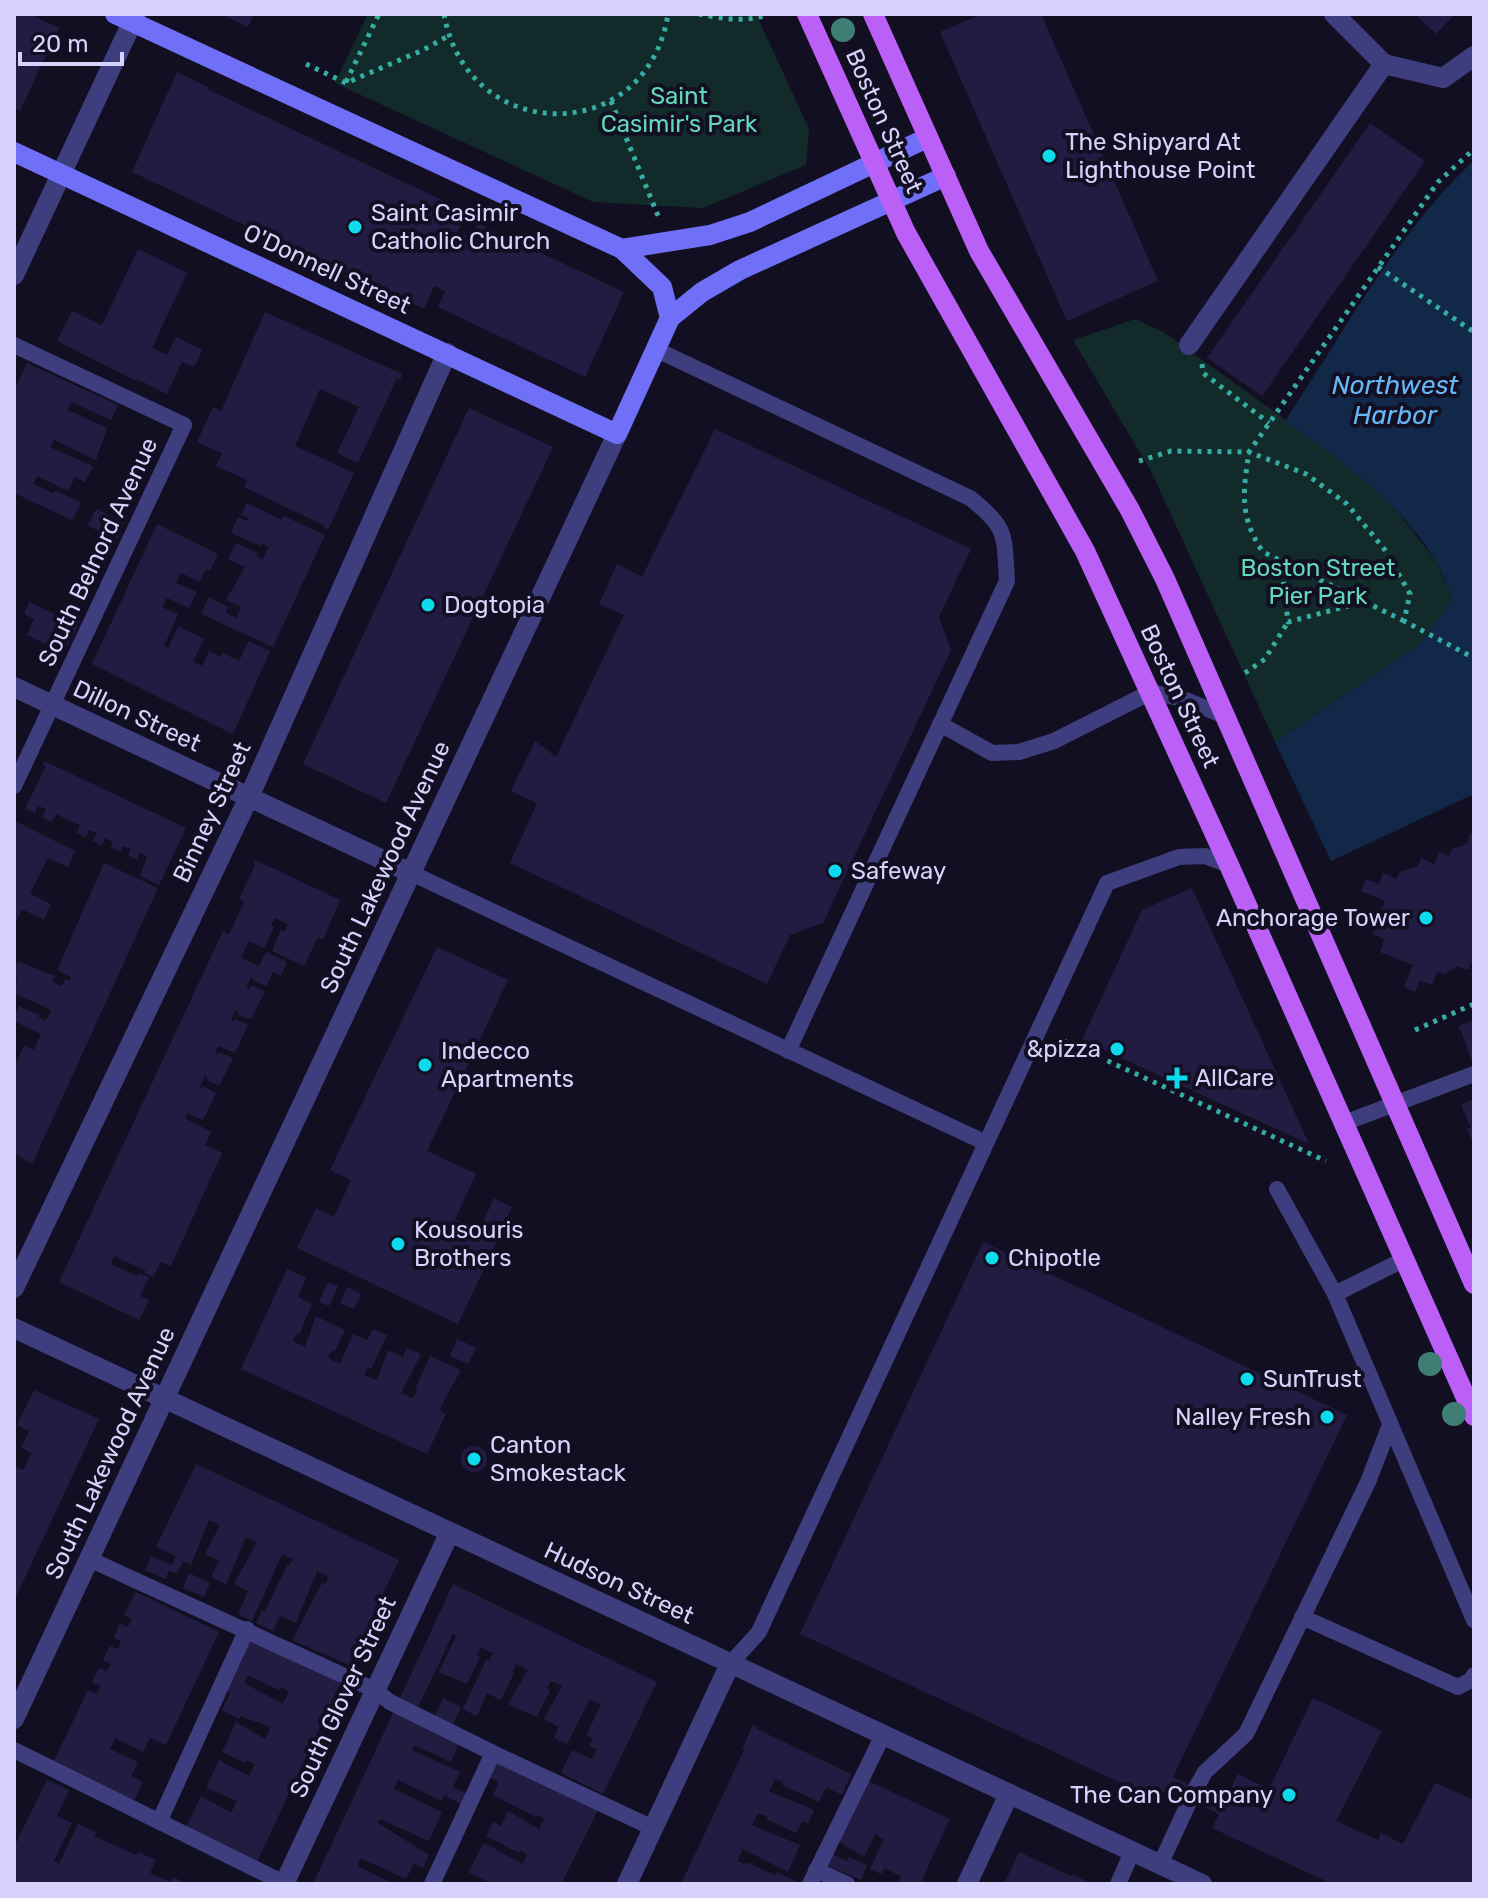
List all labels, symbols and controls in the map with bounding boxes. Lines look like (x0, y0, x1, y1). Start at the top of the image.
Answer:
scale bar (20, 16, 122, 66)
text: 20 m (32, 30, 89, 58)
street label: Boston Street (840, 45, 928, 197)
park label: Saint Casimir's Park (601, 82, 758, 138)
place label: The Shipyard At Lighthouse Point (1065, 128, 1255, 184)
marker: The Shipyard At Lighthouse Point (1040, 147, 1058, 165)
place label: Saint Casimir Catholic Church (371, 199, 550, 255)
street label: O'Donnell Street (239, 218, 415, 320)
marker: Saint Casimir Catholic Church (346, 218, 364, 236)
water label: Northwest Harbor (1332, 370, 1459, 431)
street label: South Belnord Avenue (33, 433, 163, 671)
park label: Boston Street Pier Park (1241, 554, 1396, 610)
place label: Dogtopia (444, 591, 545, 619)
marker: Dogtopia (419, 596, 437, 614)
street label: Boston Street (1135, 620, 1225, 772)
street label: Dillon Street (69, 674, 205, 758)
street label: Binney Street (167, 737, 257, 887)
street label: South Lakewood Avenue (314, 737, 456, 997)
place label: Safeway (851, 857, 946, 885)
marker: Safeway (826, 862, 844, 880)
place label: Anchorage Tower (1216, 904, 1410, 932)
marker: Anchorage Tower (1417, 909, 1435, 927)
place label: &pizza (1027, 1035, 1101, 1063)
place label: Indecco Apartments (441, 1037, 574, 1093)
marker: &pizza (1108, 1040, 1126, 1058)
marker: Indecco Apartments (416, 1056, 434, 1074)
place label: AllCare (1195, 1064, 1274, 1092)
marker: AllCare (1166, 1067, 1188, 1089)
place label: Kousouris Brothers (414, 1216, 524, 1272)
marker: Kousouris Brothers (389, 1235, 407, 1253)
place label: Chipotle (1008, 1244, 1101, 1272)
marker: Chipotle (983, 1249, 1001, 1267)
street label: South Lakewood Avenue (39, 1323, 181, 1583)
place label: SunTrust (1263, 1365, 1362, 1393)
marker: SunTrust (1238, 1370, 1256, 1388)
place label: Nalley Fresh (1175, 1403, 1311, 1431)
marker: Nalley Fresh (1318, 1408, 1336, 1426)
place label: Canton Smokestack (490, 1431, 626, 1487)
marker: Canton Smokestack (465, 1450, 483, 1468)
street label: Hudson Street (540, 1536, 698, 1630)
street label: South Glover Street (284, 1592, 402, 1802)
place label: The Can Company (1070, 1781, 1273, 1809)
marker: The Can Company (1280, 1786, 1298, 1804)

